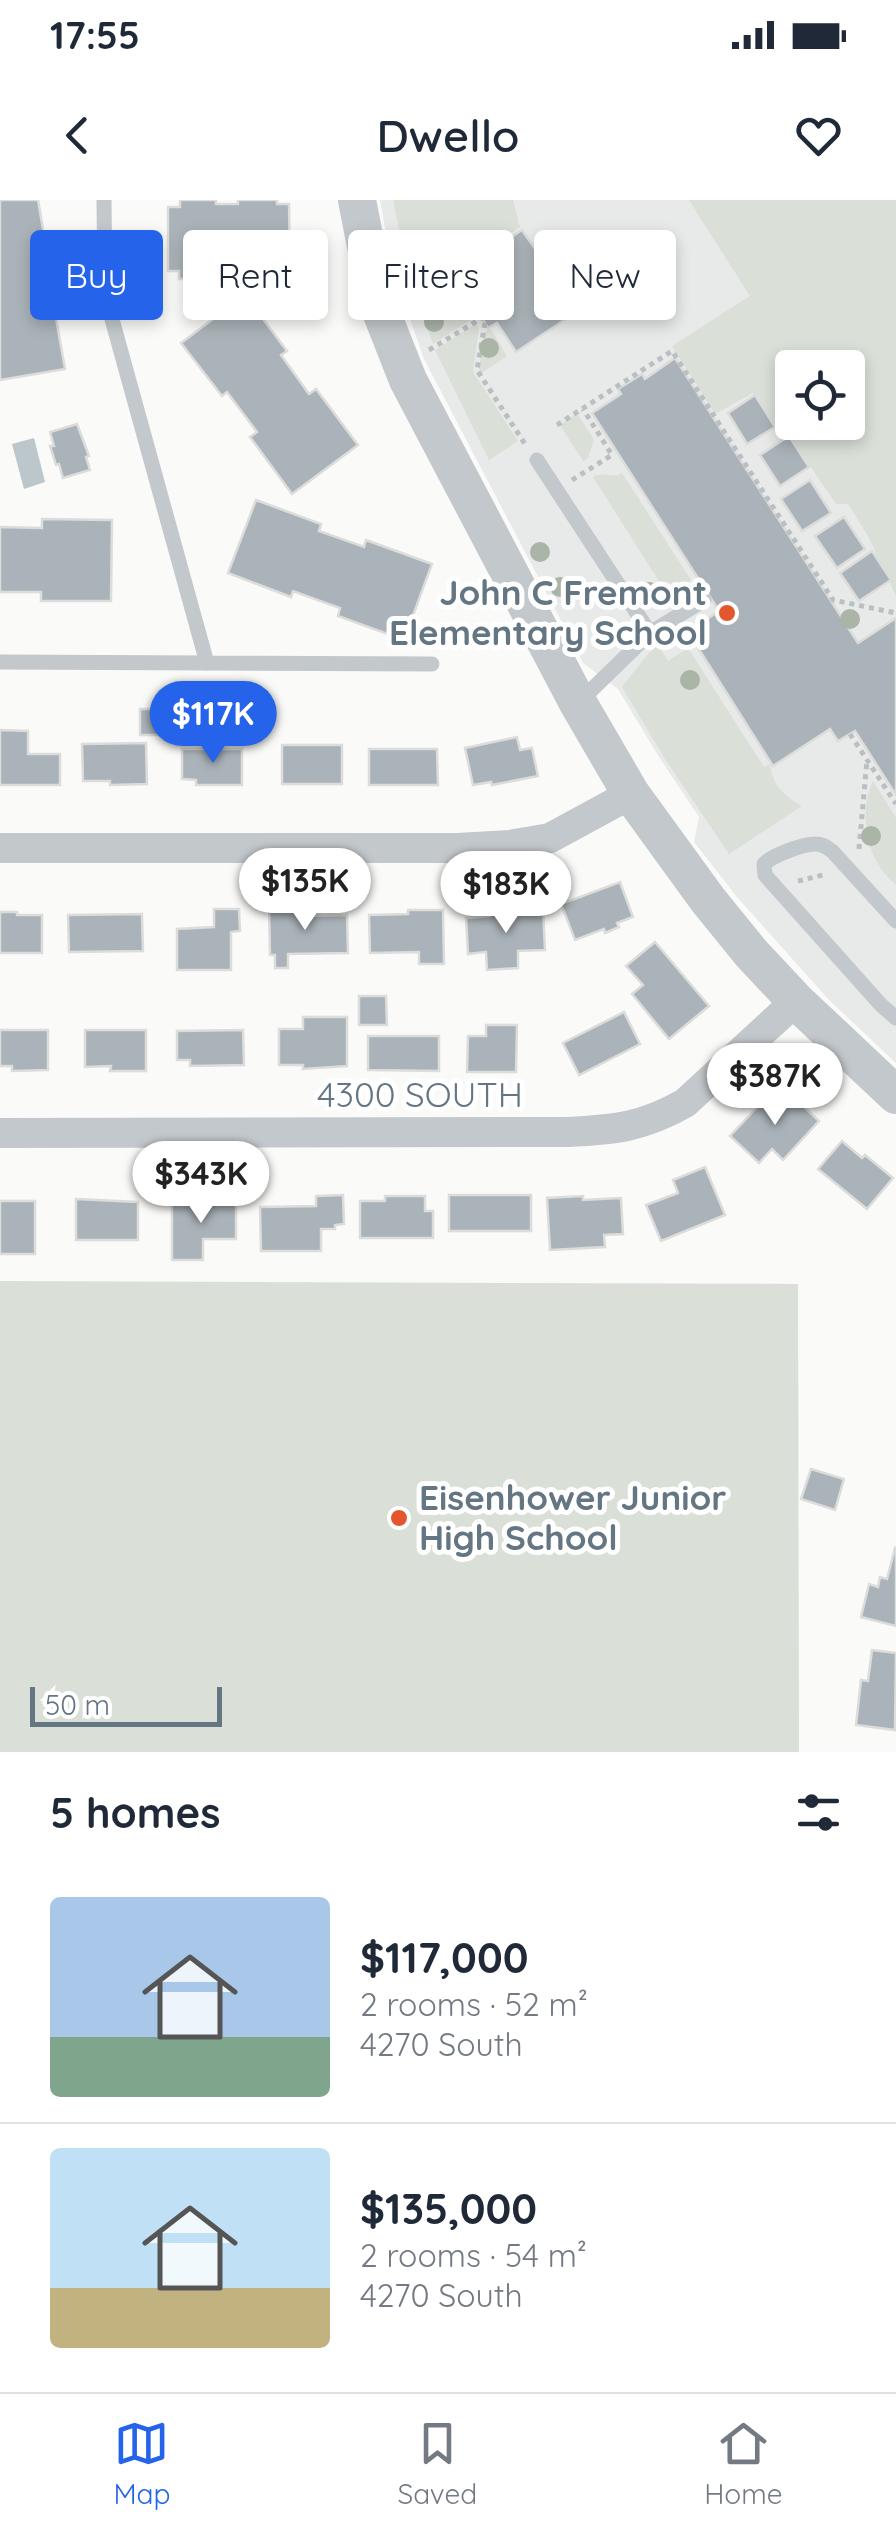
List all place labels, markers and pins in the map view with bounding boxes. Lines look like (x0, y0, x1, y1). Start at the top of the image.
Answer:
place label: John C Fremont Elementary School (389, 570, 707, 654)
marker: John C Fremont Elementary School (716, 602, 738, 624)
pin: $117K (143, 681, 283, 766)
pin: $135K (235, 848, 375, 933)
pin: $183K (436, 851, 576, 936)
pin: $387K (705, 1043, 845, 1128)
pin: $343K (131, 1141, 271, 1226)
place label: Eisenhower Junior High School (419, 1475, 727, 1559)
marker: Eisenhower Junior High School (388, 1507, 410, 1529)

